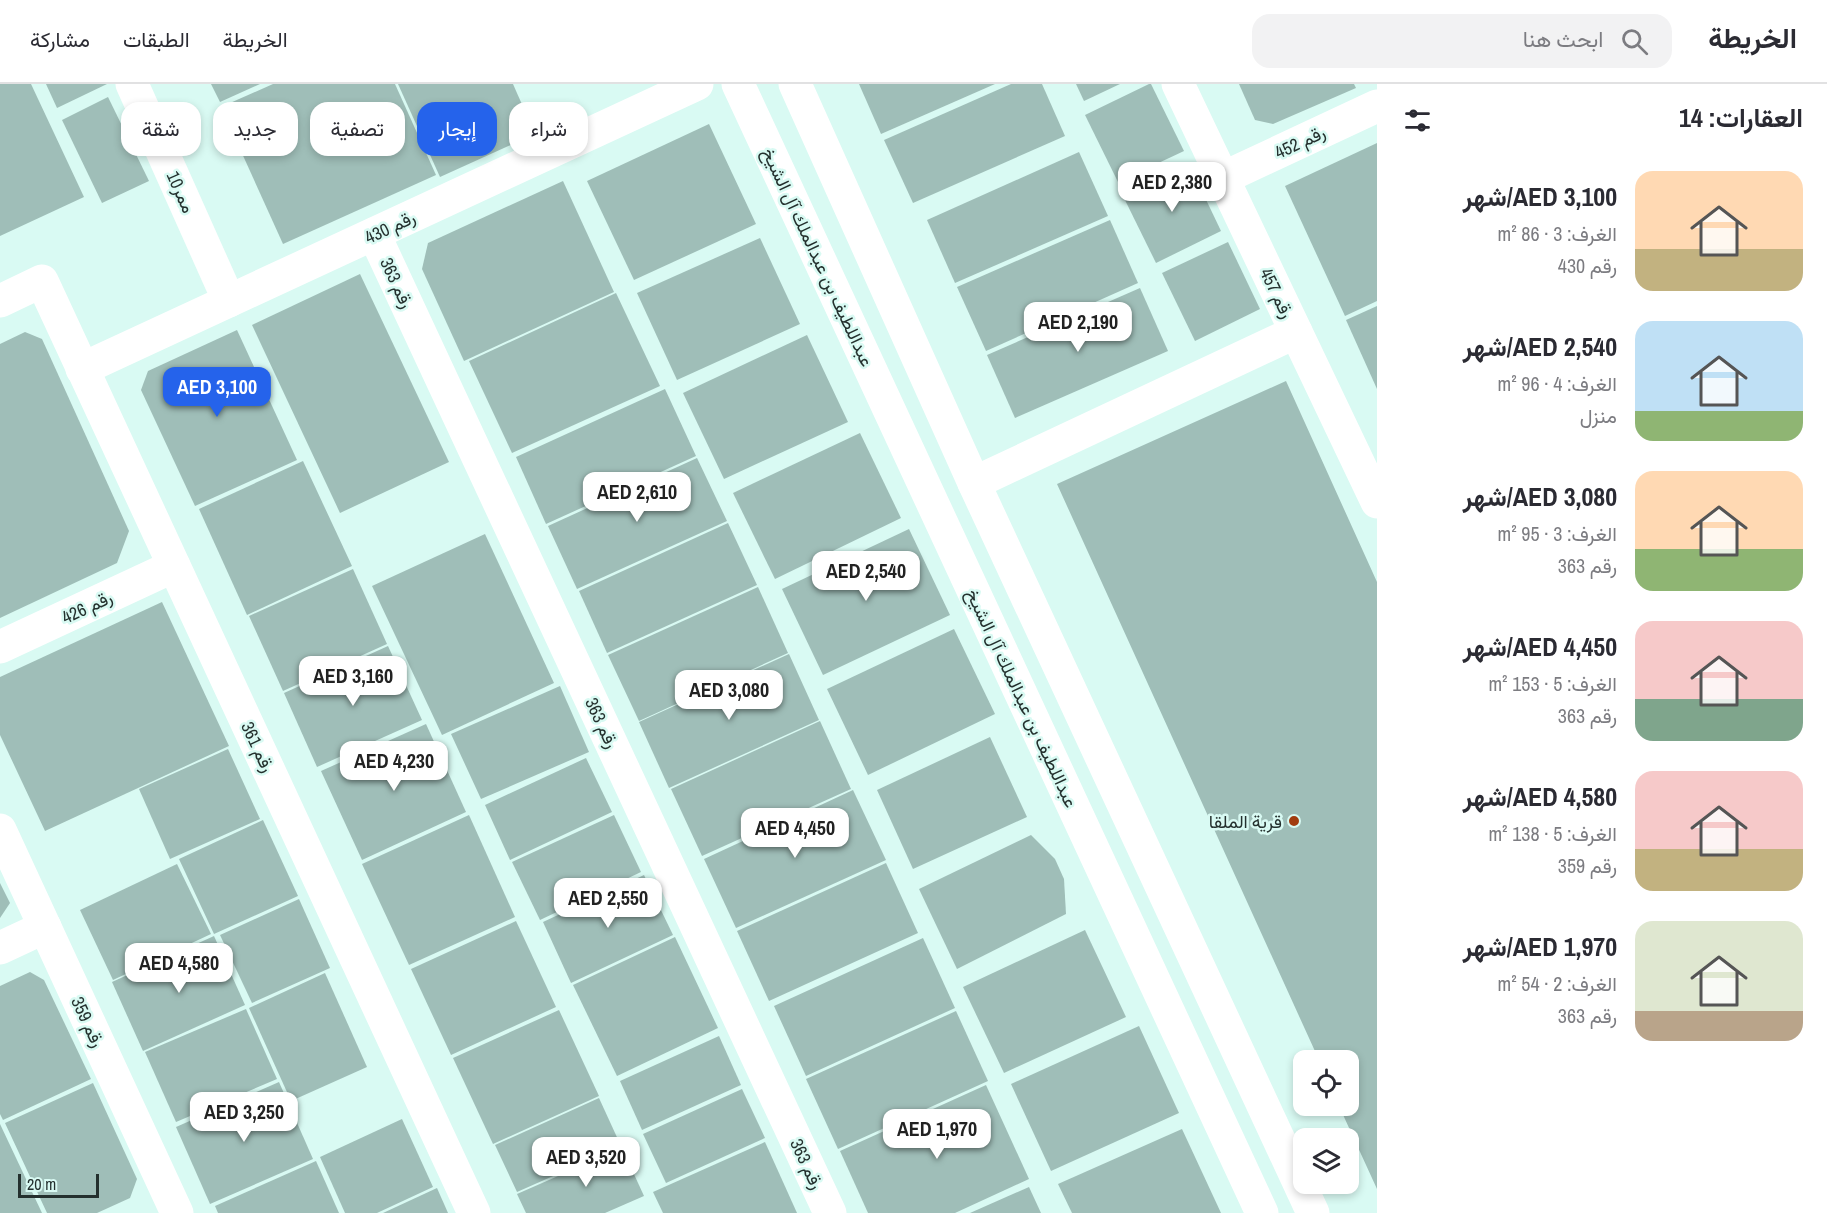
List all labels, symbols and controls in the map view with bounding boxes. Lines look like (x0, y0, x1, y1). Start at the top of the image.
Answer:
search box (1252, 14, 1672, 68)
text: الخريطة (1708, 19, 1797, 57)
text: ابحث هنا (1523, 24, 1603, 54)
text: مشاركة (30, 25, 90, 54)
text: الطبقات (123, 25, 190, 54)
text: الخريطة (223, 25, 288, 54)
icon: search (1618, 25, 1651, 58)
text: العقارات: 14 (1679, 100, 1803, 135)
chip: شقة (121, 102, 201, 156)
chip: جديد (213, 102, 298, 156)
chip: تصفية (310, 102, 405, 156)
chip: إيجار (417, 102, 497, 156)
chip: شراء (509, 102, 588, 156)
icon: filters (1401, 104, 1434, 137)
street label: رقم 452 (1271, 119, 1329, 165)
street label: عبداللطيف بن عبدالملك آل الشيخ (756, 144, 880, 370)
pin: AED 2,380 (1103, 162, 1241, 213)
street label: ممر10 (161, 167, 201, 217)
text: AED 2,380 (1132, 168, 1212, 195)
text: AED 3,100/شهر (1463, 179, 1617, 214)
icon: home (1683, 195, 1755, 267)
street label: رقم 430 (361, 204, 419, 250)
text: الغرف: 3 · 86 m² (1498, 220, 1617, 247)
text: رقم 430 (1558, 252, 1617, 279)
street label: رقم 363 (374, 254, 420, 312)
street label: رقم 457 (1254, 264, 1300, 322)
pin: AED 2,190 (1009, 302, 1147, 353)
text: AED 2,190 (1038, 308, 1118, 335)
text: AED 2,540/شهر (1463, 329, 1617, 364)
icon: home (1683, 345, 1755, 417)
pin: AED 3,100 (148, 367, 286, 418)
text: الغرف: 4 · 96 m² (1498, 370, 1617, 397)
text: AED 3,100 (177, 373, 257, 400)
text: منزل (1580, 402, 1617, 429)
pin: AED 2,610 (568, 472, 706, 523)
text: AED 2,610 (597, 478, 677, 505)
text: AED 3,080/شهر (1463, 479, 1617, 514)
icon: home (1683, 495, 1755, 567)
text: الغرف: 3 · 95 m² (1498, 520, 1617, 547)
pin: AED 2,540 (797, 551, 935, 602)
text: رقم 363 (1558, 552, 1617, 579)
text: AED 2,540 (826, 557, 906, 584)
street label: رقم 426 (58, 584, 116, 630)
street label: عبداللطيف بن عبدالملك آل الشيخ (960, 585, 1084, 811)
text: AED 4,450/شهر (1463, 629, 1617, 664)
icon: home (1683, 645, 1755, 717)
pin: AED 3,160 (284, 656, 422, 707)
text: AED 3,160 (313, 662, 393, 689)
pin: AED 3,080 (660, 670, 798, 721)
text: الغرف: 5 · 153 m² (1488, 670, 1617, 697)
text: AED 3,080 (689, 676, 769, 703)
street label: رقم 363 (579, 694, 625, 752)
text: رقم 363 (1558, 702, 1617, 729)
street label: رقم 361 (235, 718, 281, 776)
pin: AED 4,230 (325, 741, 463, 792)
text: AED 4,230 (354, 747, 434, 774)
text: AED 4,580/شهر (1463, 779, 1617, 814)
icon: home (1683, 795, 1755, 867)
pin: AED 4,450 (726, 808, 864, 859)
place label: قرية الملقا (1209, 809, 1282, 834)
text: AED 4,450 (755, 814, 835, 841)
marker: قرية الملقا (1287, 814, 1301, 828)
text: الغرف: 5 · 138 m² (1488, 820, 1617, 847)
text: رقم 359 (1558, 852, 1617, 879)
pin: AED 2,550 (539, 878, 677, 929)
text: AED 2,550 (568, 884, 648, 911)
text: AED 1,970/شهر (1463, 929, 1617, 964)
pin: AED 4,580 (110, 943, 248, 994)
icon: home (1683, 945, 1755, 1017)
text: AED 4,580 (139, 949, 219, 976)
text: الغرف: 2 · 54 m² (1498, 970, 1617, 997)
street label: رقم 359 (65, 993, 111, 1051)
text: رقم 363 (1558, 1002, 1617, 1029)
map controls (1293, 1050, 1359, 1194)
button: locate (1293, 1050, 1359, 1116)
pin: AED 3,250 (175, 1092, 313, 1143)
text: AED 3,250 (204, 1098, 284, 1125)
pin: AED 1,970 (868, 1109, 1006, 1160)
text: AED 1,970 (897, 1115, 977, 1142)
button: layers (1293, 1128, 1359, 1194)
street label: رقم 363 (784, 1135, 830, 1193)
pin: AED 3,520 (517, 1137, 655, 1188)
text: AED 3,520 (546, 1143, 626, 1170)
scale bar (18, 1171, 99, 1198)
text: 20 m (27, 1173, 56, 1195)

